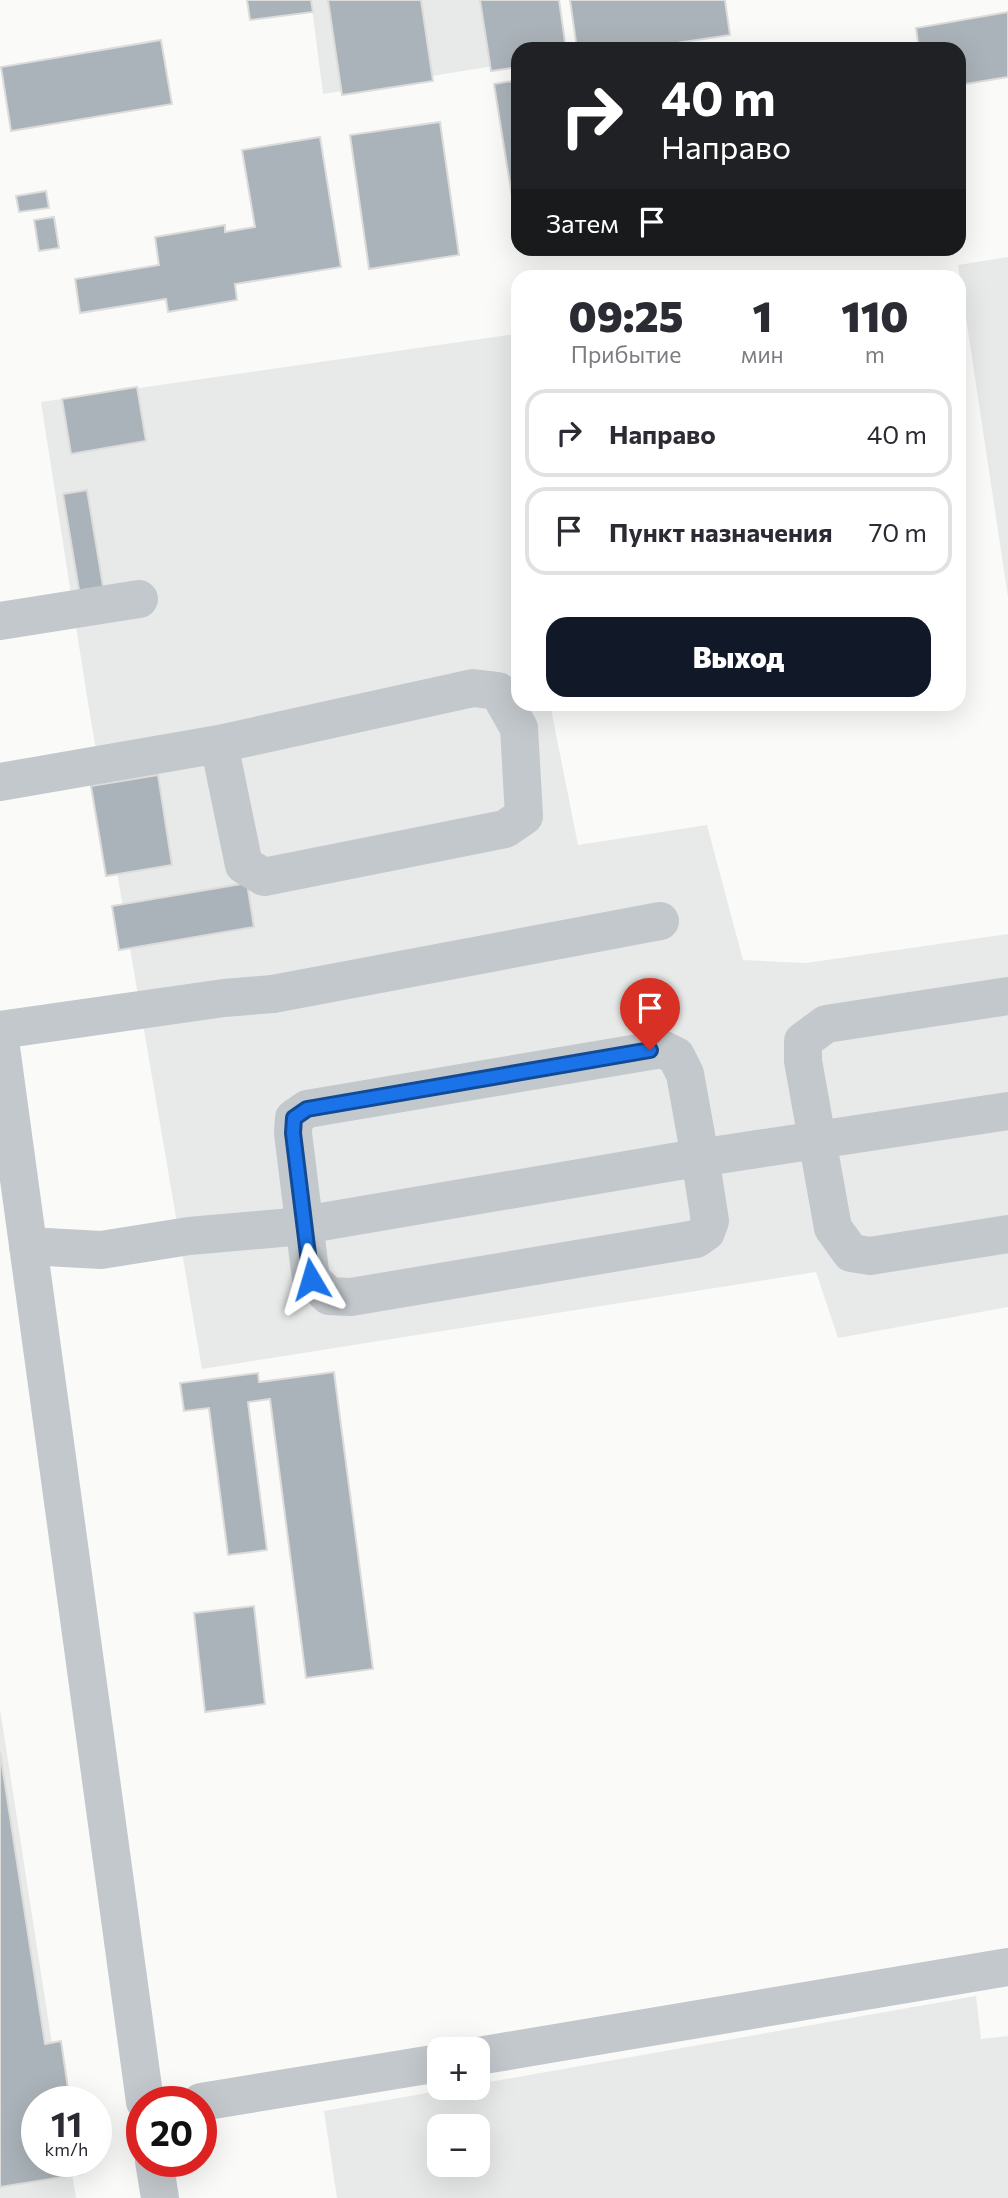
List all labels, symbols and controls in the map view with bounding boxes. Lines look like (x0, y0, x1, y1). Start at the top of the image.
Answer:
text: 40 m (661, 66, 776, 126)
icon: right (546, 70, 637, 161)
text: Направо (661, 126, 791, 166)
icon: arrive (633, 203, 671, 241)
text: Затем (546, 207, 619, 238)
text: 09:25 (568, 289, 684, 341)
text: 1 (753, 289, 772, 341)
text: 110 (841, 289, 909, 341)
text: Прибытие (571, 340, 681, 368)
text: мин (741, 340, 784, 368)
text: m (865, 340, 885, 368)
icon: right (550, 414, 588, 452)
text: Направо (609, 418, 716, 449)
text: 40 m (867, 418, 927, 449)
icon: arrive (550, 512, 588, 550)
text: Пункт назначения (609, 516, 833, 547)
text: 70 m (869, 516, 927, 547)
button: Выход (546, 617, 931, 697)
pin (620, 978, 680, 1050)
icon: arrive (631, 989, 669, 1027)
position arrow (274, 1242, 348, 1316)
map controls (427, 2037, 490, 2177)
button: + (427, 2037, 490, 2100)
speed limit sign: 20 (126, 2086, 217, 2177)
text: 11 (51, 2101, 82, 2144)
button: − (427, 2114, 490, 2177)
text: km/h (45, 2138, 88, 2160)

